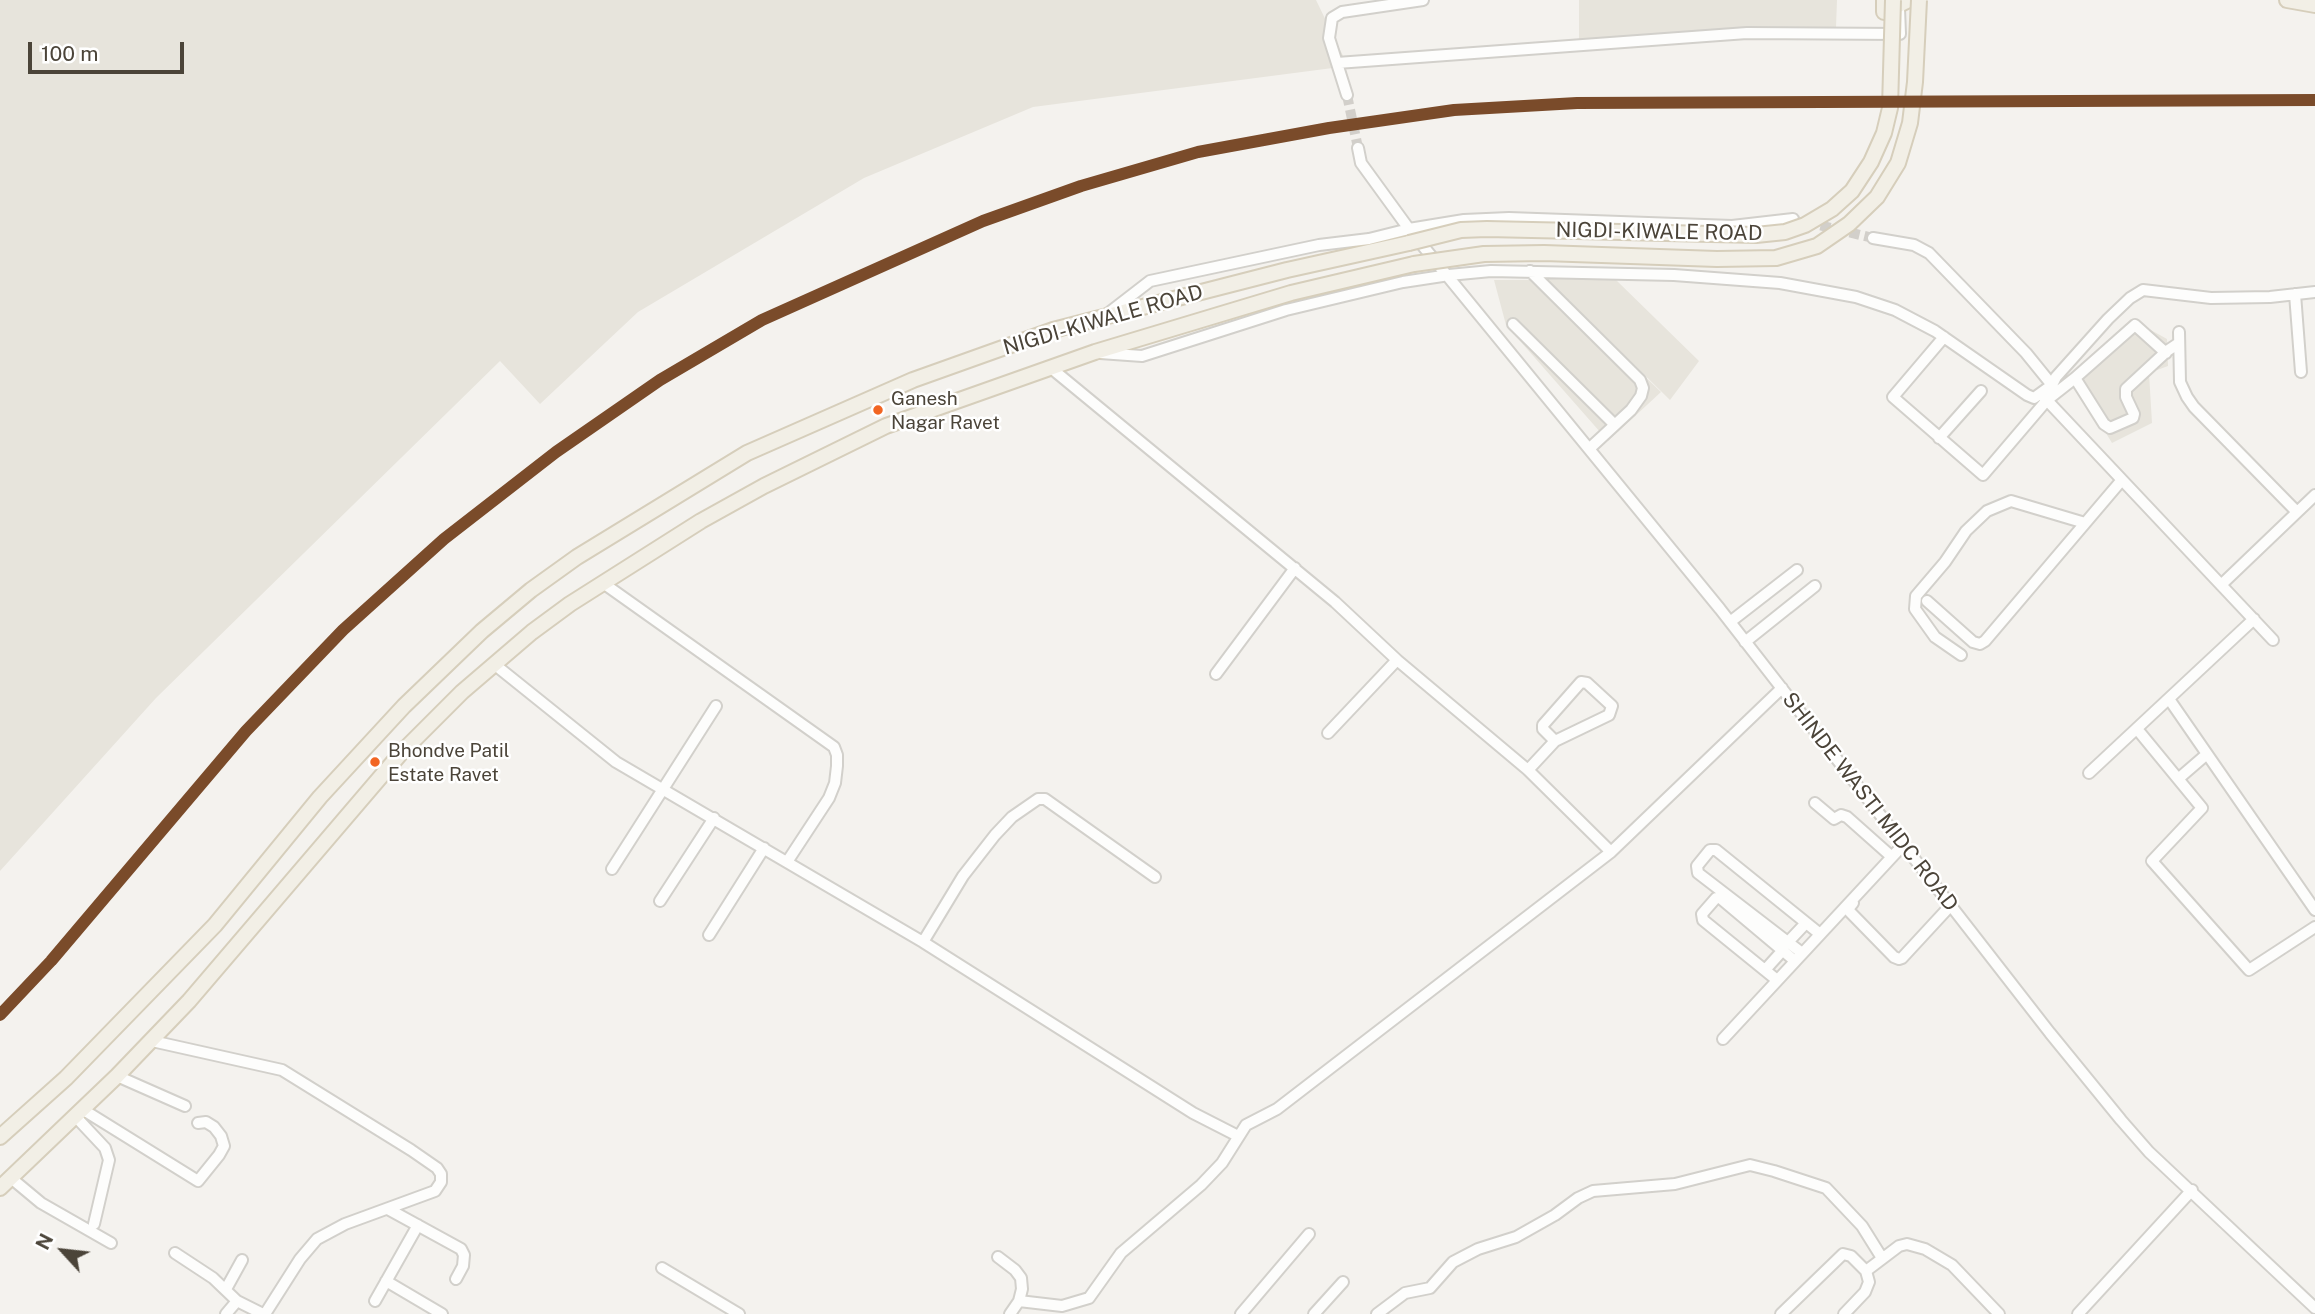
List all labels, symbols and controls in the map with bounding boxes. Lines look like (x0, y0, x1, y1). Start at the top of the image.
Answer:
scale bar (32, 28, 187, 72)
text: 100 m (41, 41, 98, 66)
street label: NIGDI-KIWALE ROAD (1555, 218, 1763, 246)
street label: NIGDI-KIWALE ROAD (1000, 279, 1206, 361)
place label: Ganesh Nagar Ravet (891, 388, 1000, 432)
marker: Ganesh Nagar Ravet (871, 403, 885, 417)
street label: SHINDE WASTI MIDC ROAD (1777, 688, 1963, 916)
place label: Bhondve Patil Estate Ravet (388, 740, 509, 784)
marker: Bhondve Patil Estate Ravet (368, 755, 382, 769)
north arrow (28, 1216, 98, 1286)
text: N (31, 1230, 57, 1253)

